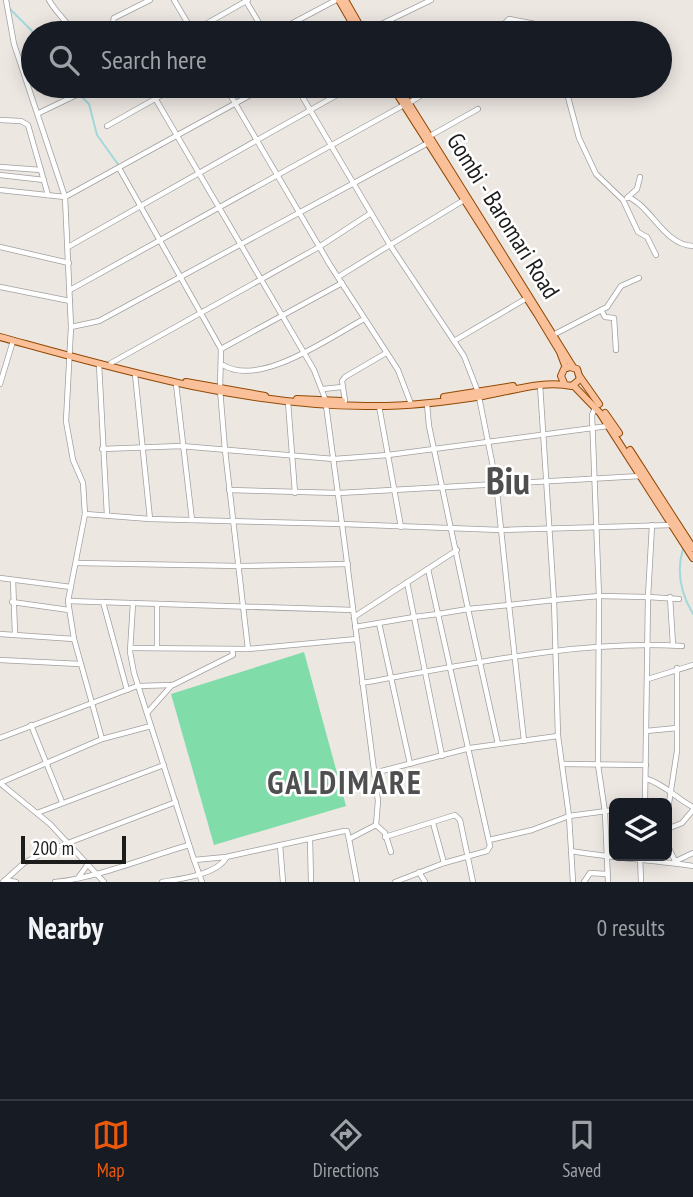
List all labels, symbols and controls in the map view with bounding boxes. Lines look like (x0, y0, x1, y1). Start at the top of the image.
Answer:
search box (21, 21, 672, 98)
icon: search (45, 41, 83, 79)
text: Search here (101, 43, 207, 76)
street label: Gombi - Baromari Road (440, 127, 567, 304)
district label: Biu (486, 455, 530, 504)
district label: GALDIMARE (267, 761, 423, 803)
map controls (609, 798, 672, 861)
button: layers (609, 798, 672, 861)
scale bar (21, 833, 126, 865)
text: 200 m (32, 836, 74, 860)
text: Nearby (28, 908, 103, 947)
text: 0 results (597, 913, 665, 942)
tab: Map (92, 1116, 130, 1182)
tab: Directions (313, 1116, 379, 1182)
tab: Saved (562, 1116, 601, 1182)

